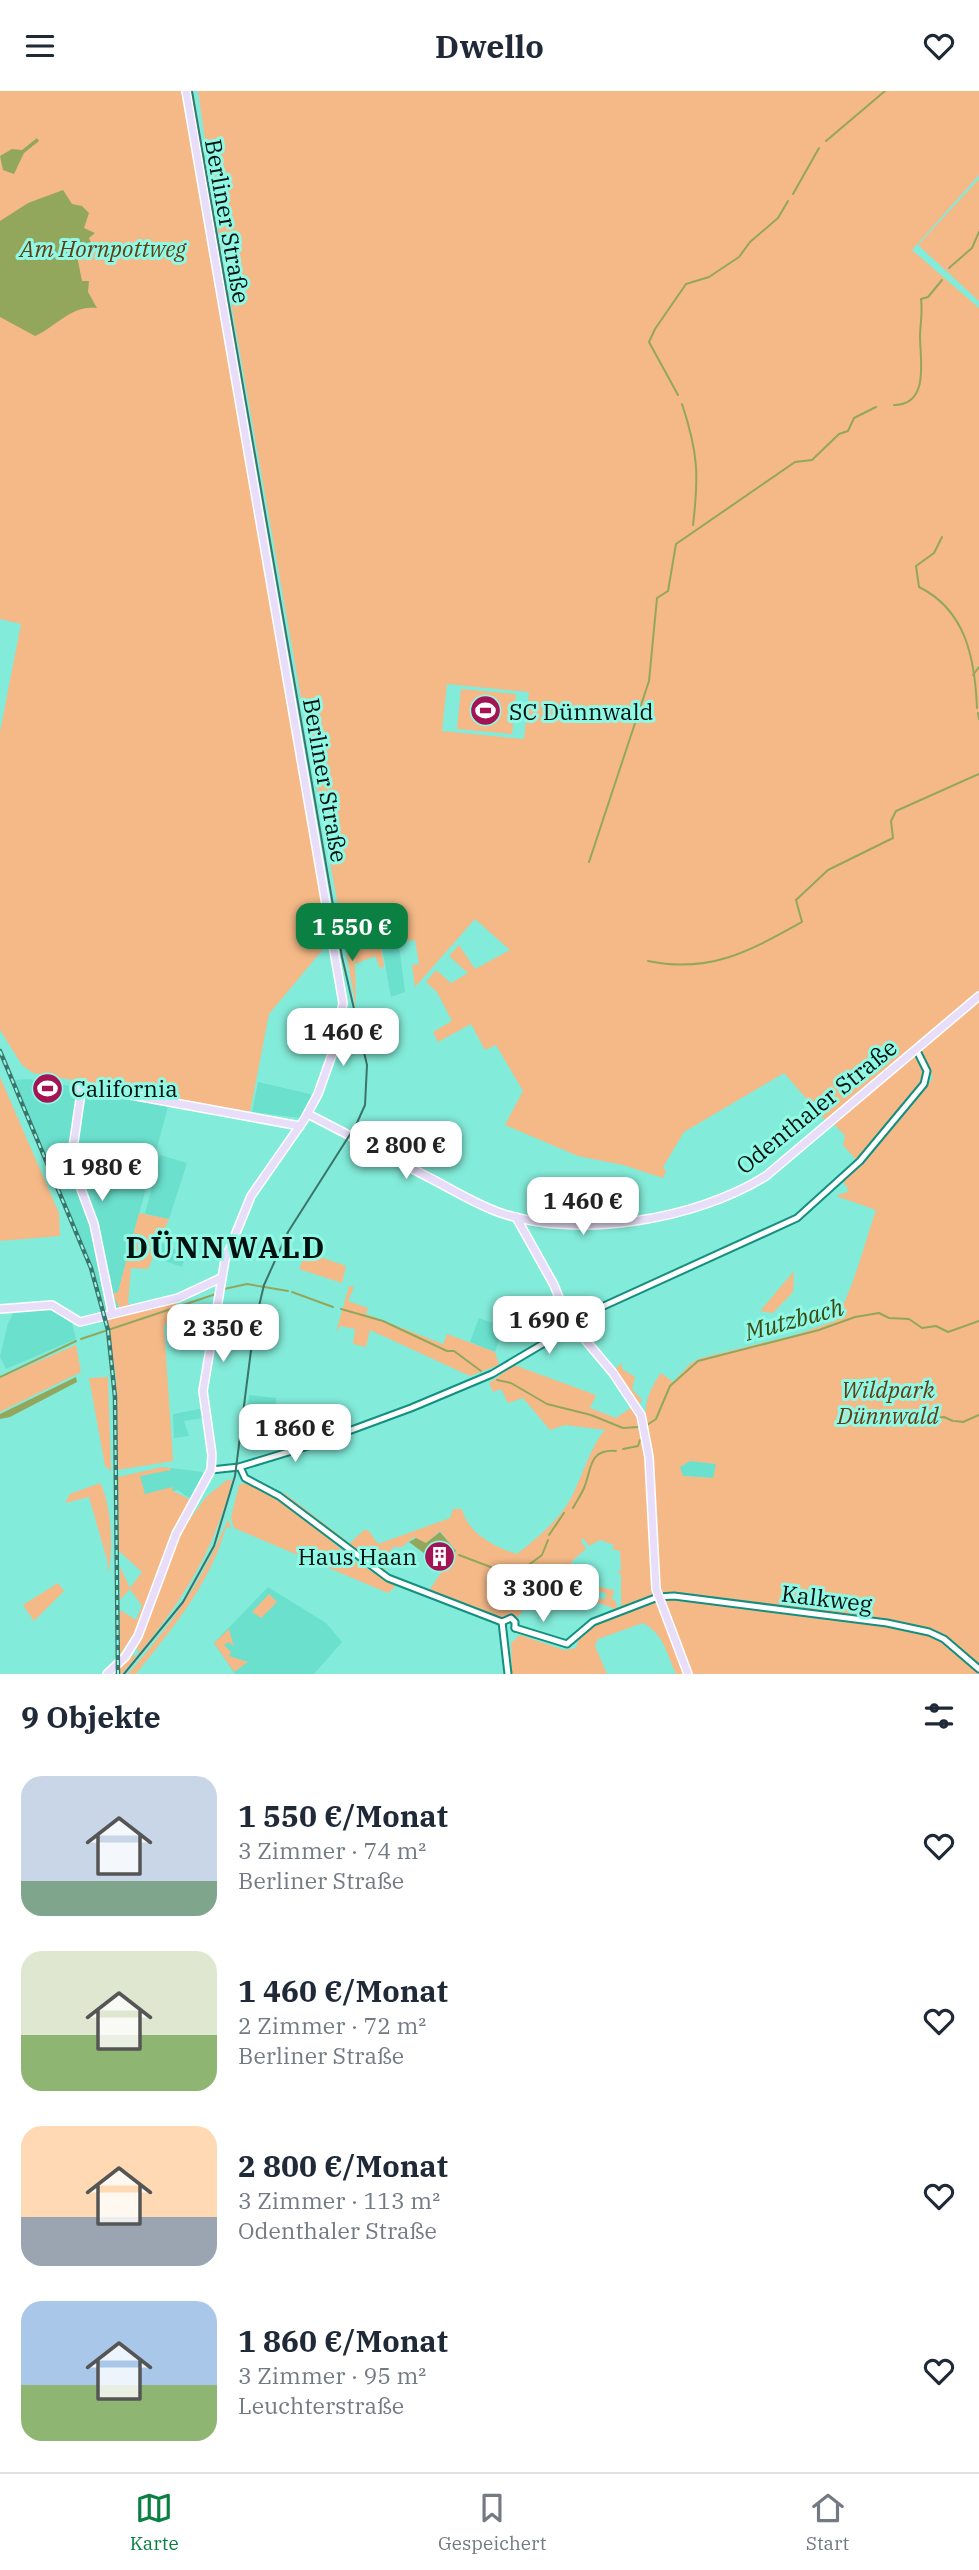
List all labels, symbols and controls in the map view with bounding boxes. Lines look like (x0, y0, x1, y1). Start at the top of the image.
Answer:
text: Dwello (435, 25, 544, 67)
icon: menu (21, 27, 59, 65)
icon: heart (920, 27, 958, 65)
street label: Berliner Straße (199, 137, 257, 305)
park label: Am Hornpottweg (18, 233, 187, 263)
sports icon: SC Dünnwald (469, 694, 503, 728)
street label: Berliner Straße (297, 696, 355, 864)
place label: SC Dünnwald (509, 696, 654, 726)
pin: 1 550 € (287, 903, 417, 963)
text: 1 550 € (312, 911, 392, 941)
pin: 1 460 € (278, 1009, 408, 1068)
text: 1 460 € (303, 1016, 383, 1046)
street label: Odenthaler Straße (729, 1032, 903, 1180)
sports icon: California (31, 1071, 65, 1105)
place label: California (71, 1073, 178, 1103)
pin: 2 800 € (341, 1121, 471, 1181)
text: 2 800 € (366, 1129, 446, 1159)
pin: 1 980 € (37, 1143, 167, 1203)
text: 1 980 € (62, 1151, 142, 1181)
pin: 1 460 € (518, 1177, 648, 1237)
text: 1 460 € (543, 1185, 623, 1215)
district label: DÜNNWALD (125, 1227, 327, 1266)
water label: Mutzbach (740, 1290, 847, 1348)
pin: 1 690 € (484, 1297, 614, 1356)
text: 1 690 € (509, 1304, 589, 1334)
pin: 2 350 € (158, 1305, 288, 1364)
text: 2 350 € (183, 1312, 263, 1342)
park label: Wildpark Dünnwald (836, 1374, 939, 1430)
pin: 1 860 € (230, 1405, 360, 1464)
text: 1 860 € (255, 1412, 335, 1442)
building icon: Haus Haan (423, 1539, 457, 1573)
place label: Haus Haan (298, 1541, 417, 1571)
pin: 3 300 € (478, 1565, 608, 1624)
text: 3 300 € (503, 1572, 583, 1602)
street label: Kalkweg (780, 1578, 875, 1619)
text: 9 Objekte (21, 1697, 161, 1736)
icon: filters (920, 1697, 958, 1735)
text: 1 550 €/Monat (238, 1796, 448, 1835)
icon: home (77, 1804, 161, 1888)
icon: heart (920, 1827, 958, 1865)
text: 3 Zimmer · 74 m² (238, 1835, 426, 1865)
text: Berliner Straße (238, 1865, 404, 1895)
text: 1 460 €/Monat (238, 1971, 448, 2010)
icon: home (77, 1979, 161, 2063)
icon: heart (920, 2002, 958, 2040)
text: 2 Zimmer · 72 m² (238, 2010, 426, 2040)
text: Berliner Straße (238, 2040, 404, 2070)
text: 2 800 €/Monat (238, 2146, 448, 2185)
icon: home (77, 2154, 161, 2238)
icon: heart (920, 2177, 958, 2215)
text: 3 Zimmer · 113 m² (238, 2185, 440, 2215)
text: Odenthaler Straße (238, 2215, 437, 2245)
text: 1 860 €/Monat (238, 2321, 448, 2360)
icon: home (77, 2329, 161, 2413)
icon: heart (920, 2352, 958, 2390)
text: 3 Zimmer · 95 m² (238, 2360, 426, 2390)
text: Leuchterstraße (238, 2390, 404, 2420)
tab: Karte (130, 2489, 179, 2555)
tab: Gespeichert (438, 2489, 546, 2555)
tab: Start (806, 2489, 849, 2555)

